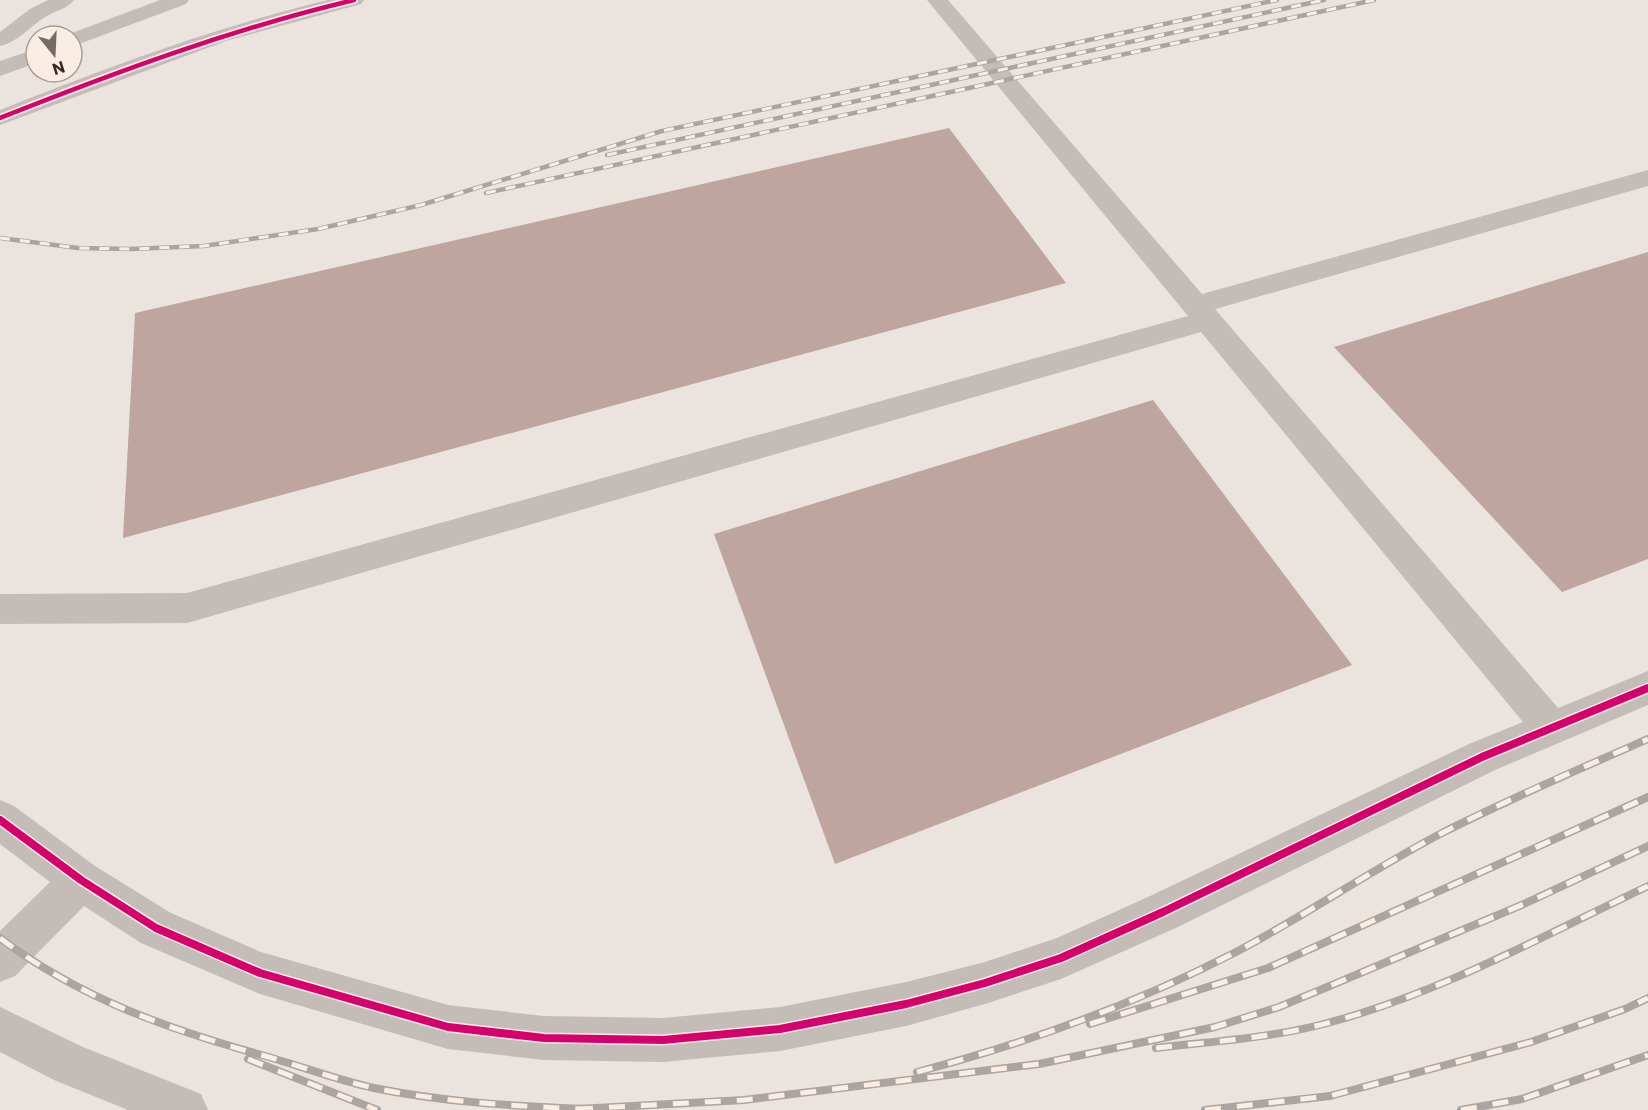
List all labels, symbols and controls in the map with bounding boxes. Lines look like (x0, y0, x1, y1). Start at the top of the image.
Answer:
north arrow (24, 24, 84, 84)
text: N (50, 58, 67, 80)

